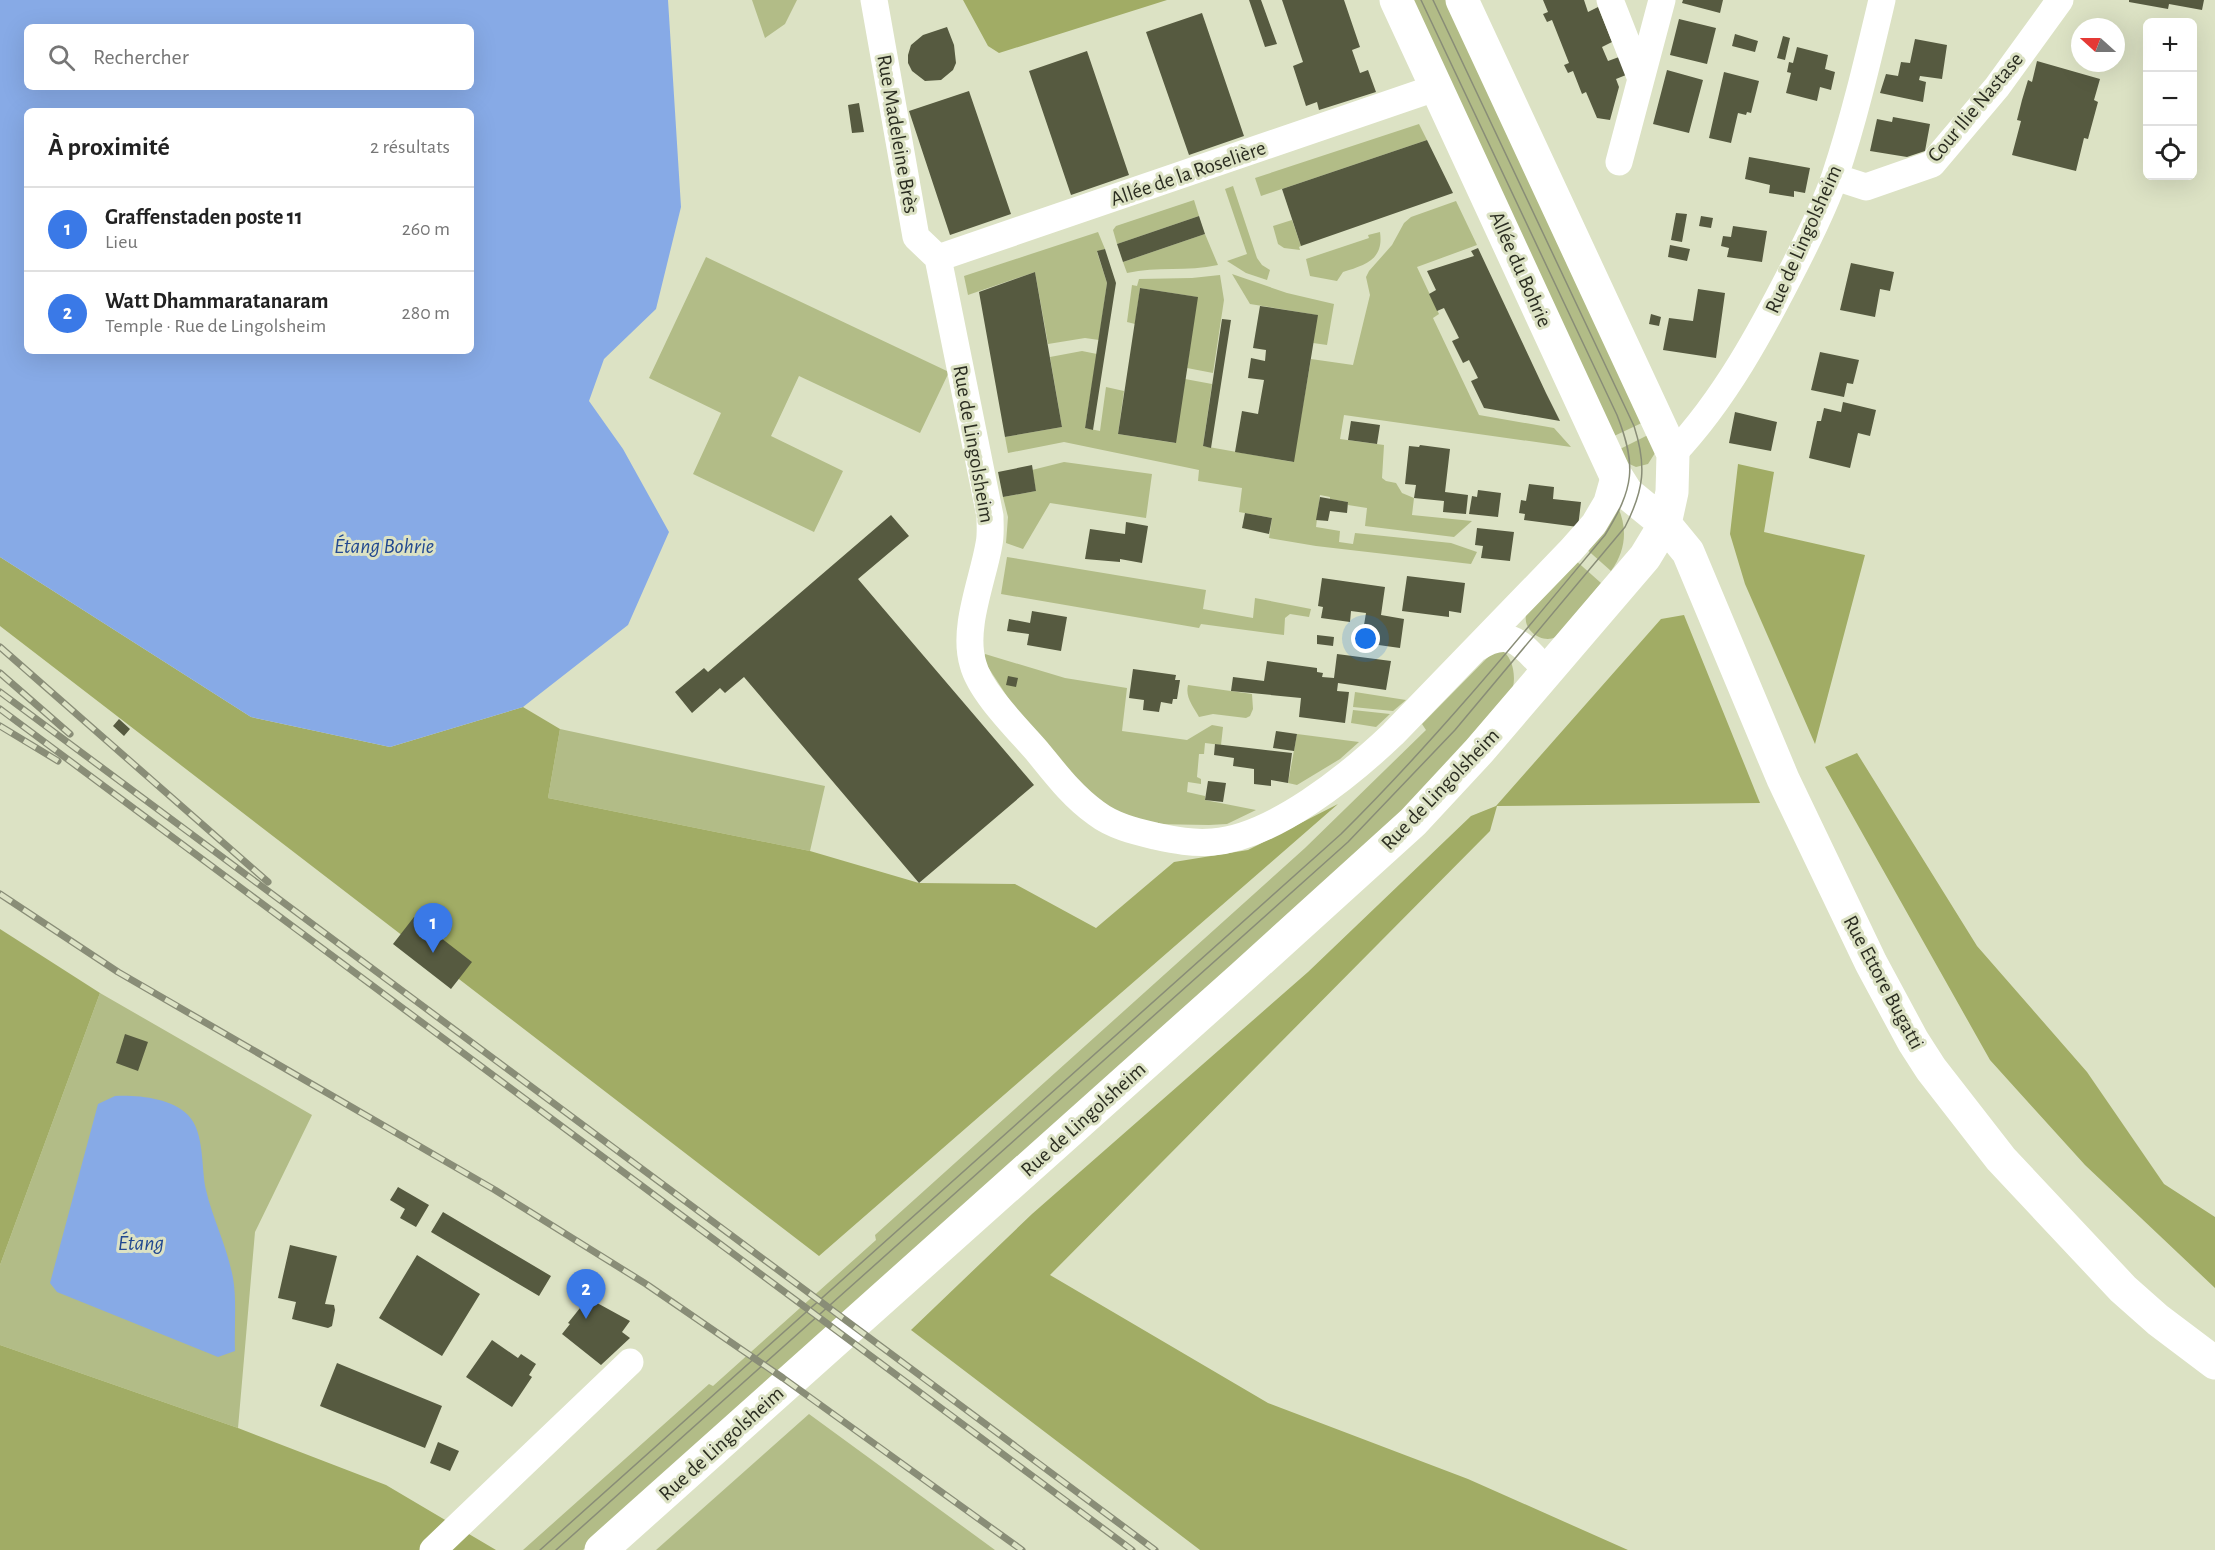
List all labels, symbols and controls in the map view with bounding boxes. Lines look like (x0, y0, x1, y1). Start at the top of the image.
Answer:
north arrow (2071, 18, 2125, 72)
map controls (2143, 18, 2197, 180)
button: + (2143, 18, 2197, 72)
search box (24, 24, 474, 90)
icon: search (45, 41, 78, 74)
text: Rechercher (93, 46, 189, 68)
street label: Cour Ilie Nastase (1924, 49, 2027, 166)
street label: Rue Madeleine Brès (873, 53, 922, 215)
button: − (2143, 72, 2197, 126)
button: locate (2143, 126, 2197, 180)
text: À proximité (48, 134, 170, 160)
text: 2 résultats (370, 137, 450, 157)
street label: Allée de la Roselière (1108, 137, 1269, 210)
street label: Rue de Lingolsheim (1761, 162, 1846, 316)
text: Graffenstaden poste 11 (105, 206, 303, 228)
street label: Allée du Bohrie (1486, 208, 1555, 330)
text: 1 (64, 219, 71, 239)
text: 260 m (402, 219, 450, 239)
text: Lieu (105, 232, 138, 252)
text: Watt Dhammaratanaram (105, 290, 328, 312)
text: 2 (63, 303, 72, 323)
text: 280 m (402, 303, 450, 323)
text: Temple · Rue de Lingolsheim (105, 316, 326, 336)
street label: Rue de Lingolsheim (949, 364, 998, 525)
water label: Étang Bohrie (334, 534, 434, 557)
your location (1351, 624, 1380, 653)
street label: Rue de Lingolsheim (1377, 725, 1503, 854)
pin: 1 (414, 904, 452, 953)
street label: Rue Ettore Bugatti (1840, 912, 1928, 1053)
street label: Rue de Lingolsheim (1017, 1058, 1150, 1181)
water label: Étang (118, 1231, 164, 1254)
pin: 2 (566, 1270, 606, 1319)
street label: Rue de Lingolsheim (655, 1382, 788, 1505)

